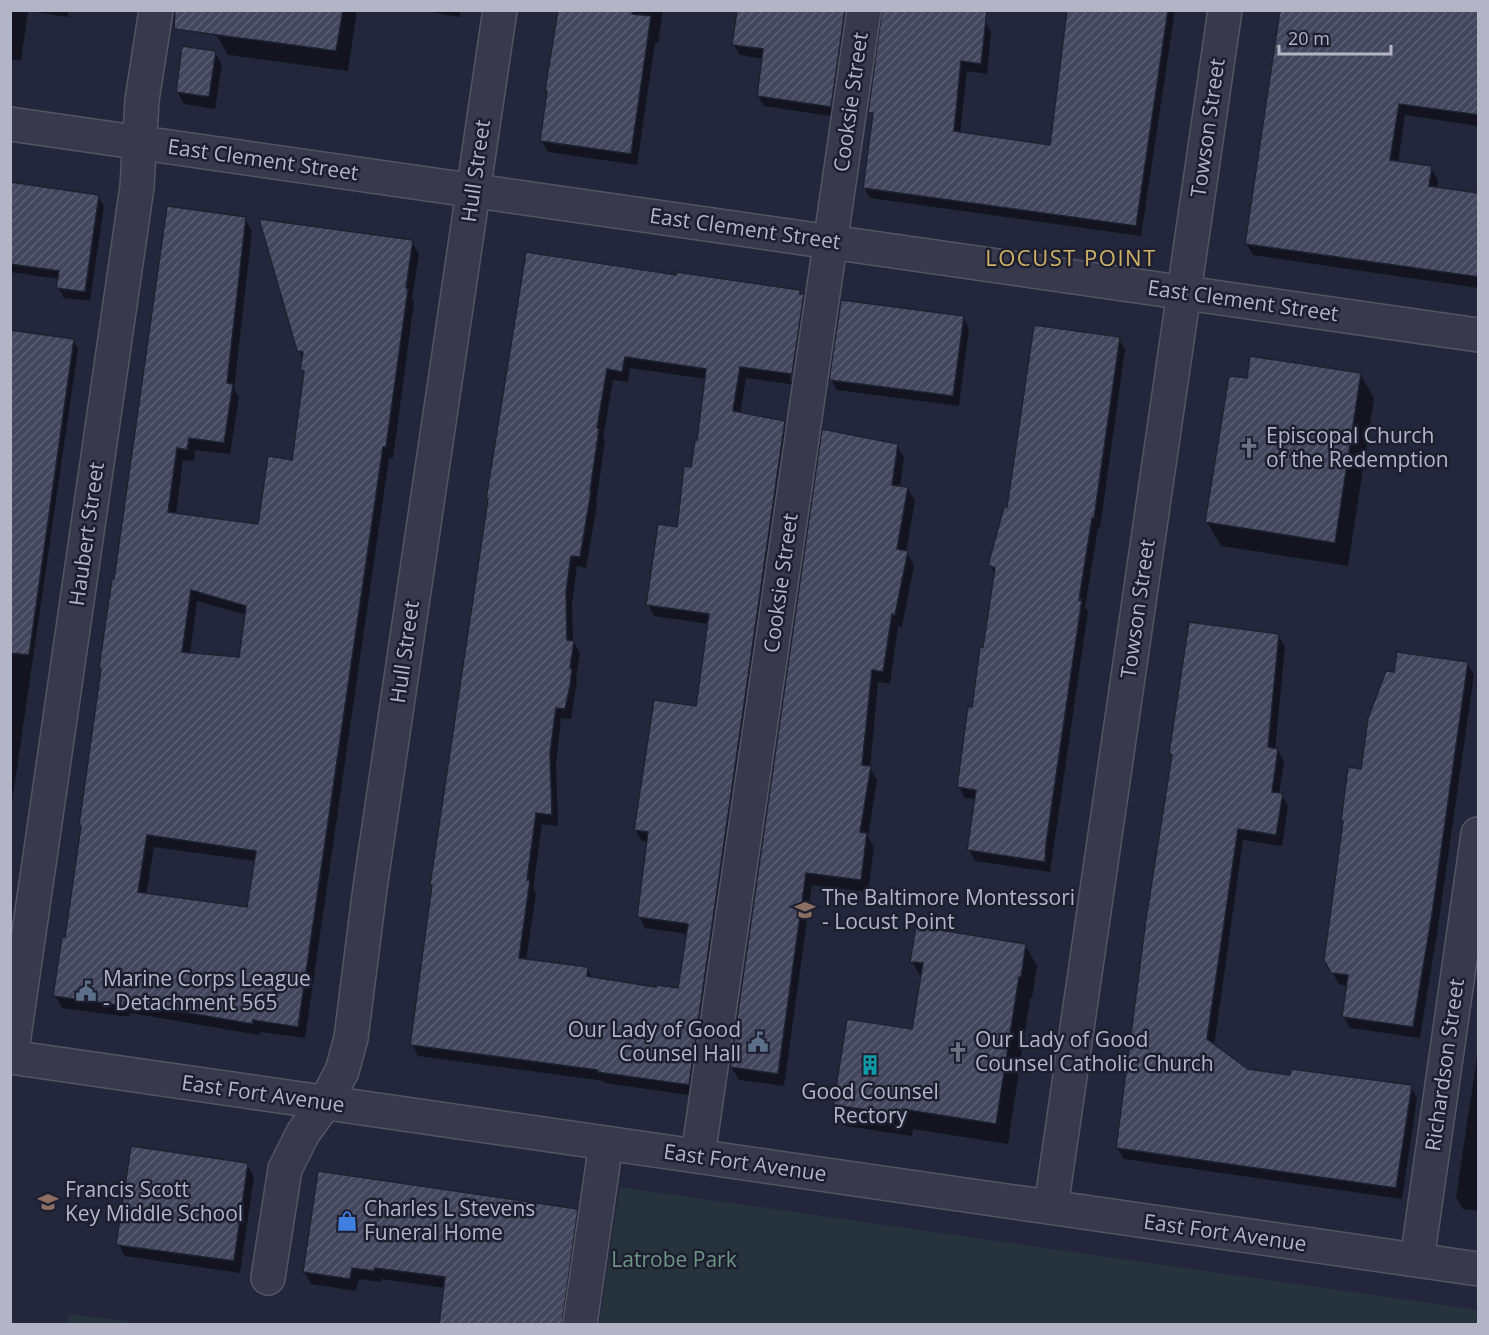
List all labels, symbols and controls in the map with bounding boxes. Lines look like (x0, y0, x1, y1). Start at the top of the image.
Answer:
scale bar (1279, 18, 1392, 56)
text: 20 m (1288, 26, 1330, 50)
street label: Cooksie Street (826, 30, 874, 173)
street label: Towson Street (1183, 57, 1231, 199)
street label: Hull Street (454, 118, 496, 224)
street label: East Clement Street (166, 132, 360, 186)
street label: East Clement Street (648, 201, 842, 255)
district label: LOCUST POINT (985, 242, 1157, 272)
street label: East Clement Street (1146, 273, 1340, 327)
place label: Episcopal Church of the Redemption (1266, 421, 1449, 473)
church icon: Episcopal Church of the Redemption (1237, 436, 1261, 460)
street label: Haubert Street (62, 460, 110, 608)
street label: Cooksie Street (756, 511, 804, 654)
street label: Towson Street (1113, 538, 1161, 680)
street label: Hull Street (383, 599, 425, 705)
place label: The Baltimore Montessori - Locust Point (822, 883, 1075, 935)
school or university icon: The Baltimore Montessori - Locust Point (793, 898, 817, 922)
place label: Marine Corps League - Detachment 565 (103, 964, 311, 1016)
street label: Richardson Street (1418, 977, 1470, 1153)
public building icon: Marine Corps League - Detachment 565 (74, 979, 98, 1003)
place label: Our Lady of Good Counsel Hall (568, 1015, 741, 1067)
place label: Our Lady of Good Counsel Catholic Church (975, 1025, 1214, 1077)
public building icon: Our Lady of Good Counsel Hall (746, 1030, 770, 1054)
church icon: Our Lady of Good Counsel Catholic Church (946, 1040, 970, 1064)
building icon: Good Counsel Rectory (858, 1053, 882, 1077)
street label: East Fort Avenue (180, 1068, 346, 1118)
place label: Good Counsel Rectory (801, 1077, 939, 1129)
street label: East Fort Avenue (662, 1137, 828, 1187)
place label: Francis Scott Key Middle School (65, 1175, 243, 1227)
school or university icon: Francis Scott Key Middle School (36, 1190, 60, 1214)
place label: Charles L Stevens Funeral Home (364, 1194, 535, 1246)
street label: East Fort Avenue (1142, 1207, 1308, 1257)
shop icon: Charles L Stevens Funeral Home (335, 1209, 359, 1233)
park label: Latrobe Park (611, 1245, 737, 1273)

